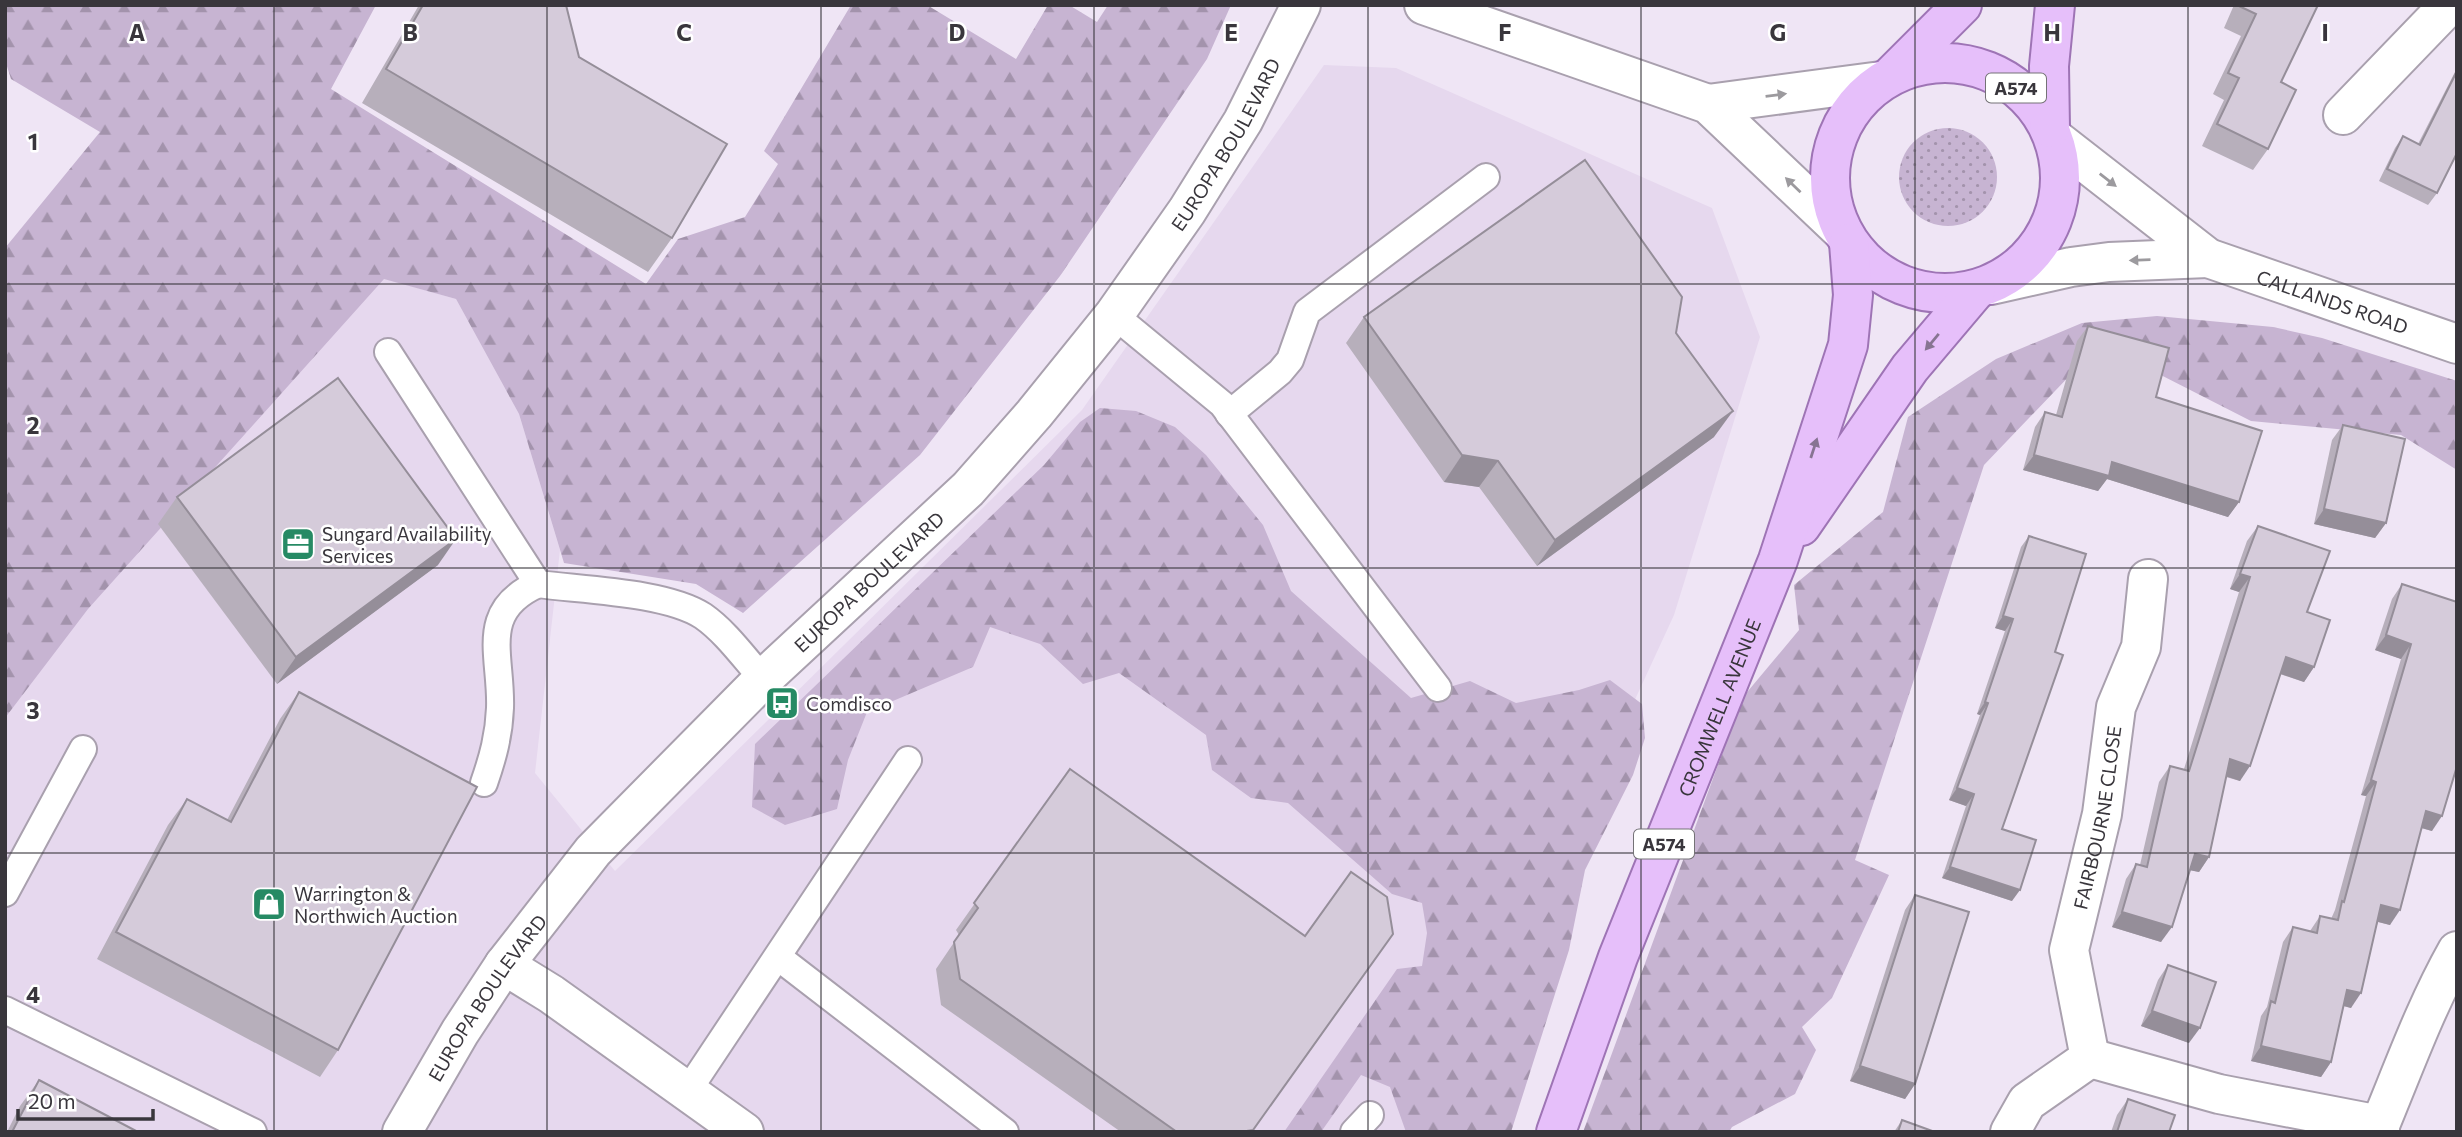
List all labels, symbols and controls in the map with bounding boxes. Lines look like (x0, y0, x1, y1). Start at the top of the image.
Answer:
text: A (129, 18, 146, 46)
text: B (402, 18, 418, 46)
text: C (676, 18, 692, 46)
text: D (949, 18, 966, 46)
text: E (1224, 18, 1238, 46)
text: F (1498, 18, 1512, 46)
text: G (1770, 18, 1786, 46)
text: H (2043, 18, 2061, 46)
text: I (2321, 18, 2329, 46)
street label: EUROPA BOULEVARD (1165, 54, 1284, 235)
road number: A574 (1986, 74, 2046, 102)
one-way arrow (1765, 89, 1787, 100)
text: 1 (28, 127, 38, 155)
one-way arrow (2099, 173, 2117, 188)
one-way arrow (1785, 177, 1802, 193)
one-way arrow (2129, 255, 2151, 266)
street label: CALLANDS ROAD (2254, 264, 2411, 338)
one-way arrow (1925, 334, 1940, 351)
text: 2 (26, 411, 40, 439)
one-way arrow (1810, 437, 1820, 458)
street label: EUROPA BOULEVARD (789, 506, 948, 656)
place label: Sungard Availability Services (322, 522, 492, 567)
office icon: Sungard Availability Services (279, 525, 317, 563)
street label: CROMWELL AVENUE (1673, 615, 1765, 799)
bus stop icon: Comdisco (763, 684, 801, 722)
place label: Comdisco (806, 692, 892, 715)
text: 3 (26, 696, 40, 724)
street label: FAIRBOURNE CLOSE (2068, 724, 2125, 912)
road number: A574 (1634, 830, 1694, 858)
place label: Warrington & Northwich Auction (294, 882, 458, 927)
shop icon: Warrington & Northwich Auction (250, 885, 288, 923)
street label: EUROPA BOULEVARD (423, 910, 551, 1085)
text: 4 (26, 980, 40, 1008)
scale bar (18, 1078, 152, 1122)
text: 20 m (28, 1088, 76, 1113)

